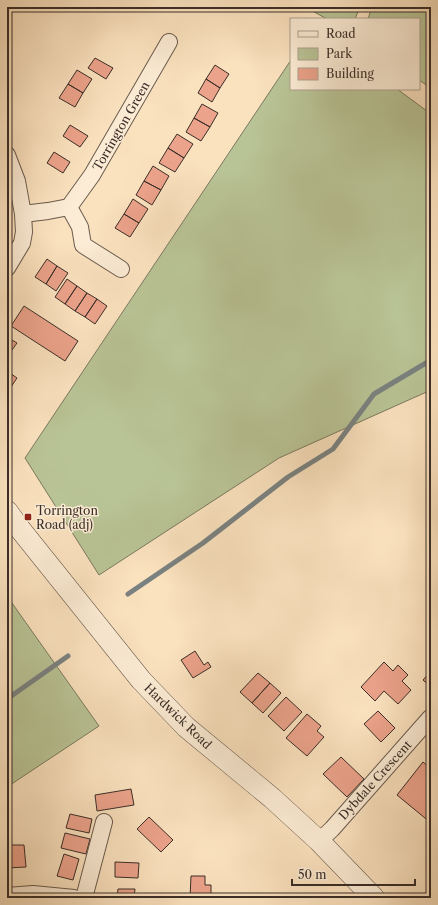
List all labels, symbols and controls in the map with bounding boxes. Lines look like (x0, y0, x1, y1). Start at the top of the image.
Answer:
legend (290, 18, 420, 90)
text: Road (326, 26, 356, 41)
text: Park (326, 46, 353, 61)
text: Building (326, 66, 374, 81)
street label: Torrington Green (89, 78, 153, 173)
place label: Torrington Road (adj) (36, 503, 98, 532)
marker: Torrington Road (adj) (23, 512, 33, 522)
street label: Hardwick Road (141, 680, 215, 752)
street label: Dybdale Crescent (335, 737, 415, 823)
scale bar (292, 861, 415, 887)
text: 50 m (298, 867, 327, 882)

